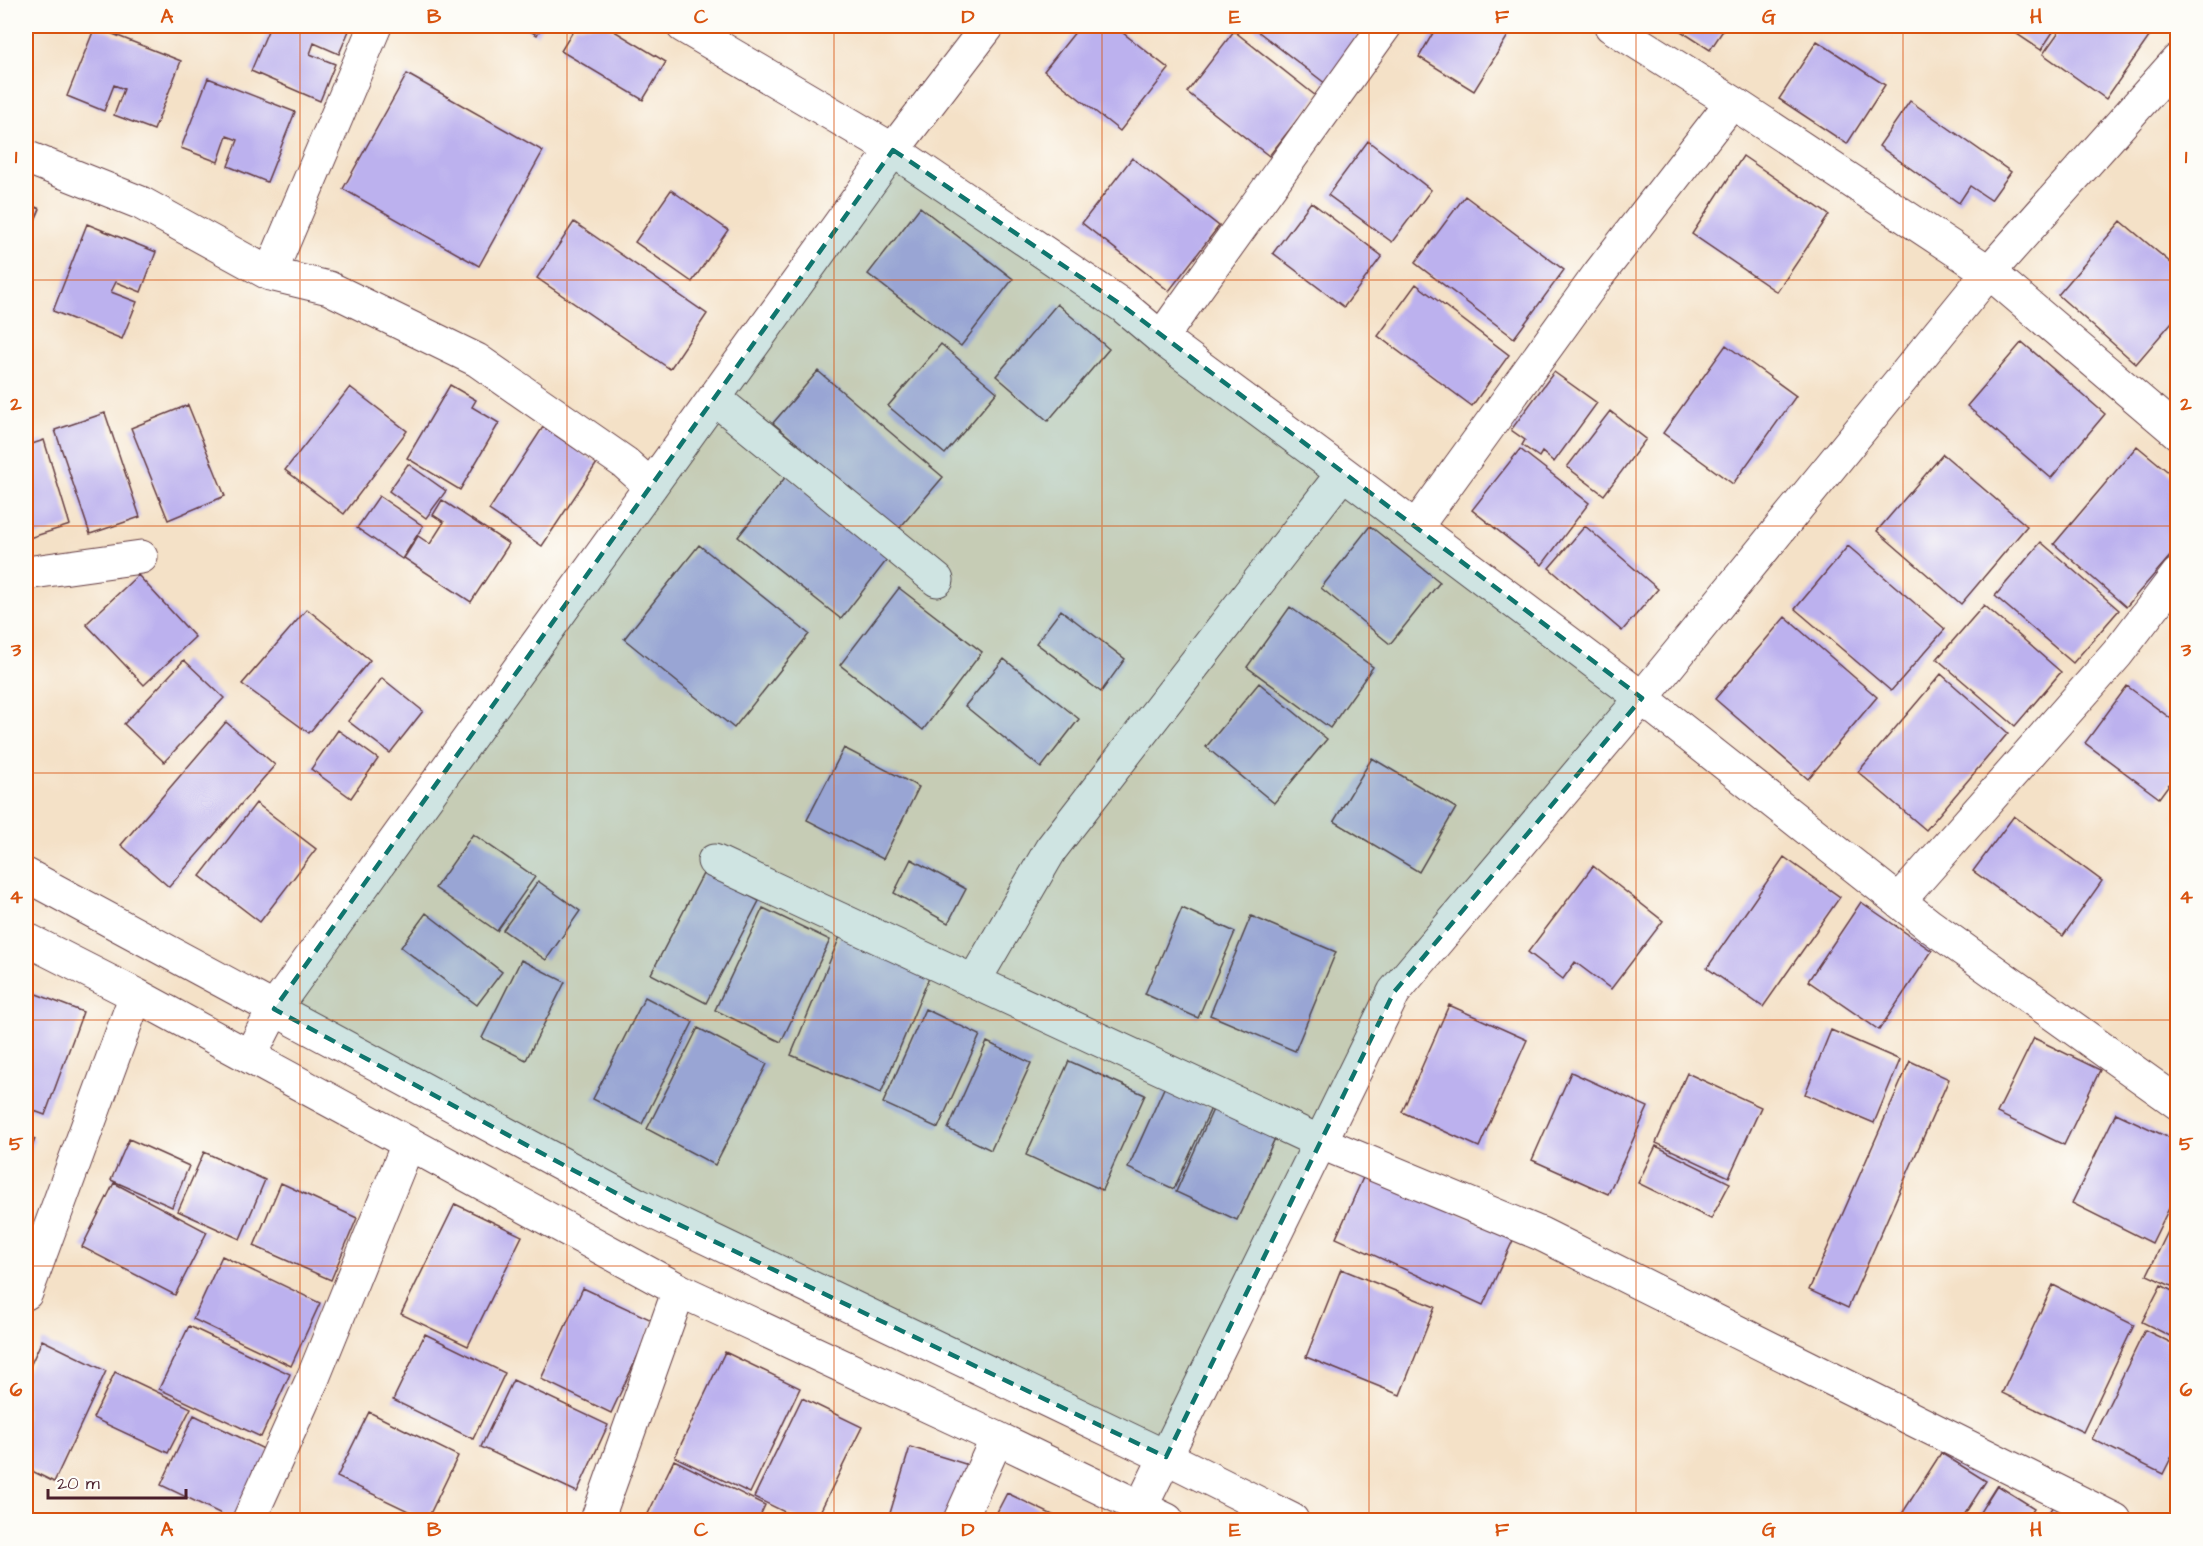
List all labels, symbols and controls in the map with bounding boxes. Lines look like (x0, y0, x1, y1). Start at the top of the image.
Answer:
text: A (161, 3, 174, 31)
text: B (427, 3, 442, 31)
text: C (694, 3, 709, 31)
text: D (962, 3, 975, 31)
text: E (1229, 3, 1241, 31)
text: F (1495, 3, 1510, 31)
text: G (1762, 3, 1776, 31)
text: H (2030, 3, 2042, 31)
text: 1 (15, 143, 18, 171)
text: 1 (2185, 143, 2188, 171)
text: 2 (9, 390, 22, 418)
text: 2 (2179, 390, 2192, 418)
text: 3 (10, 636, 22, 664)
text: 3 (2180, 636, 2192, 664)
text: 4 (9, 883, 23, 911)
text: 4 (2179, 883, 2193, 911)
text: 5 (9, 1130, 24, 1158)
text: 5 (2179, 1130, 2194, 1158)
text: 6 (10, 1376, 23, 1404)
text: 6 (2180, 1376, 2193, 1404)
scale bar (48, 1462, 186, 1500)
text: 20 m (57, 1471, 100, 1496)
text: A (161, 1516, 174, 1544)
text: B (427, 1516, 442, 1544)
text: C (694, 1516, 709, 1544)
text: D (962, 1516, 975, 1544)
text: E (1229, 1516, 1241, 1544)
text: F (1495, 1516, 1510, 1544)
text: G (1762, 1516, 1776, 1544)
text: H (2030, 1516, 2042, 1544)

